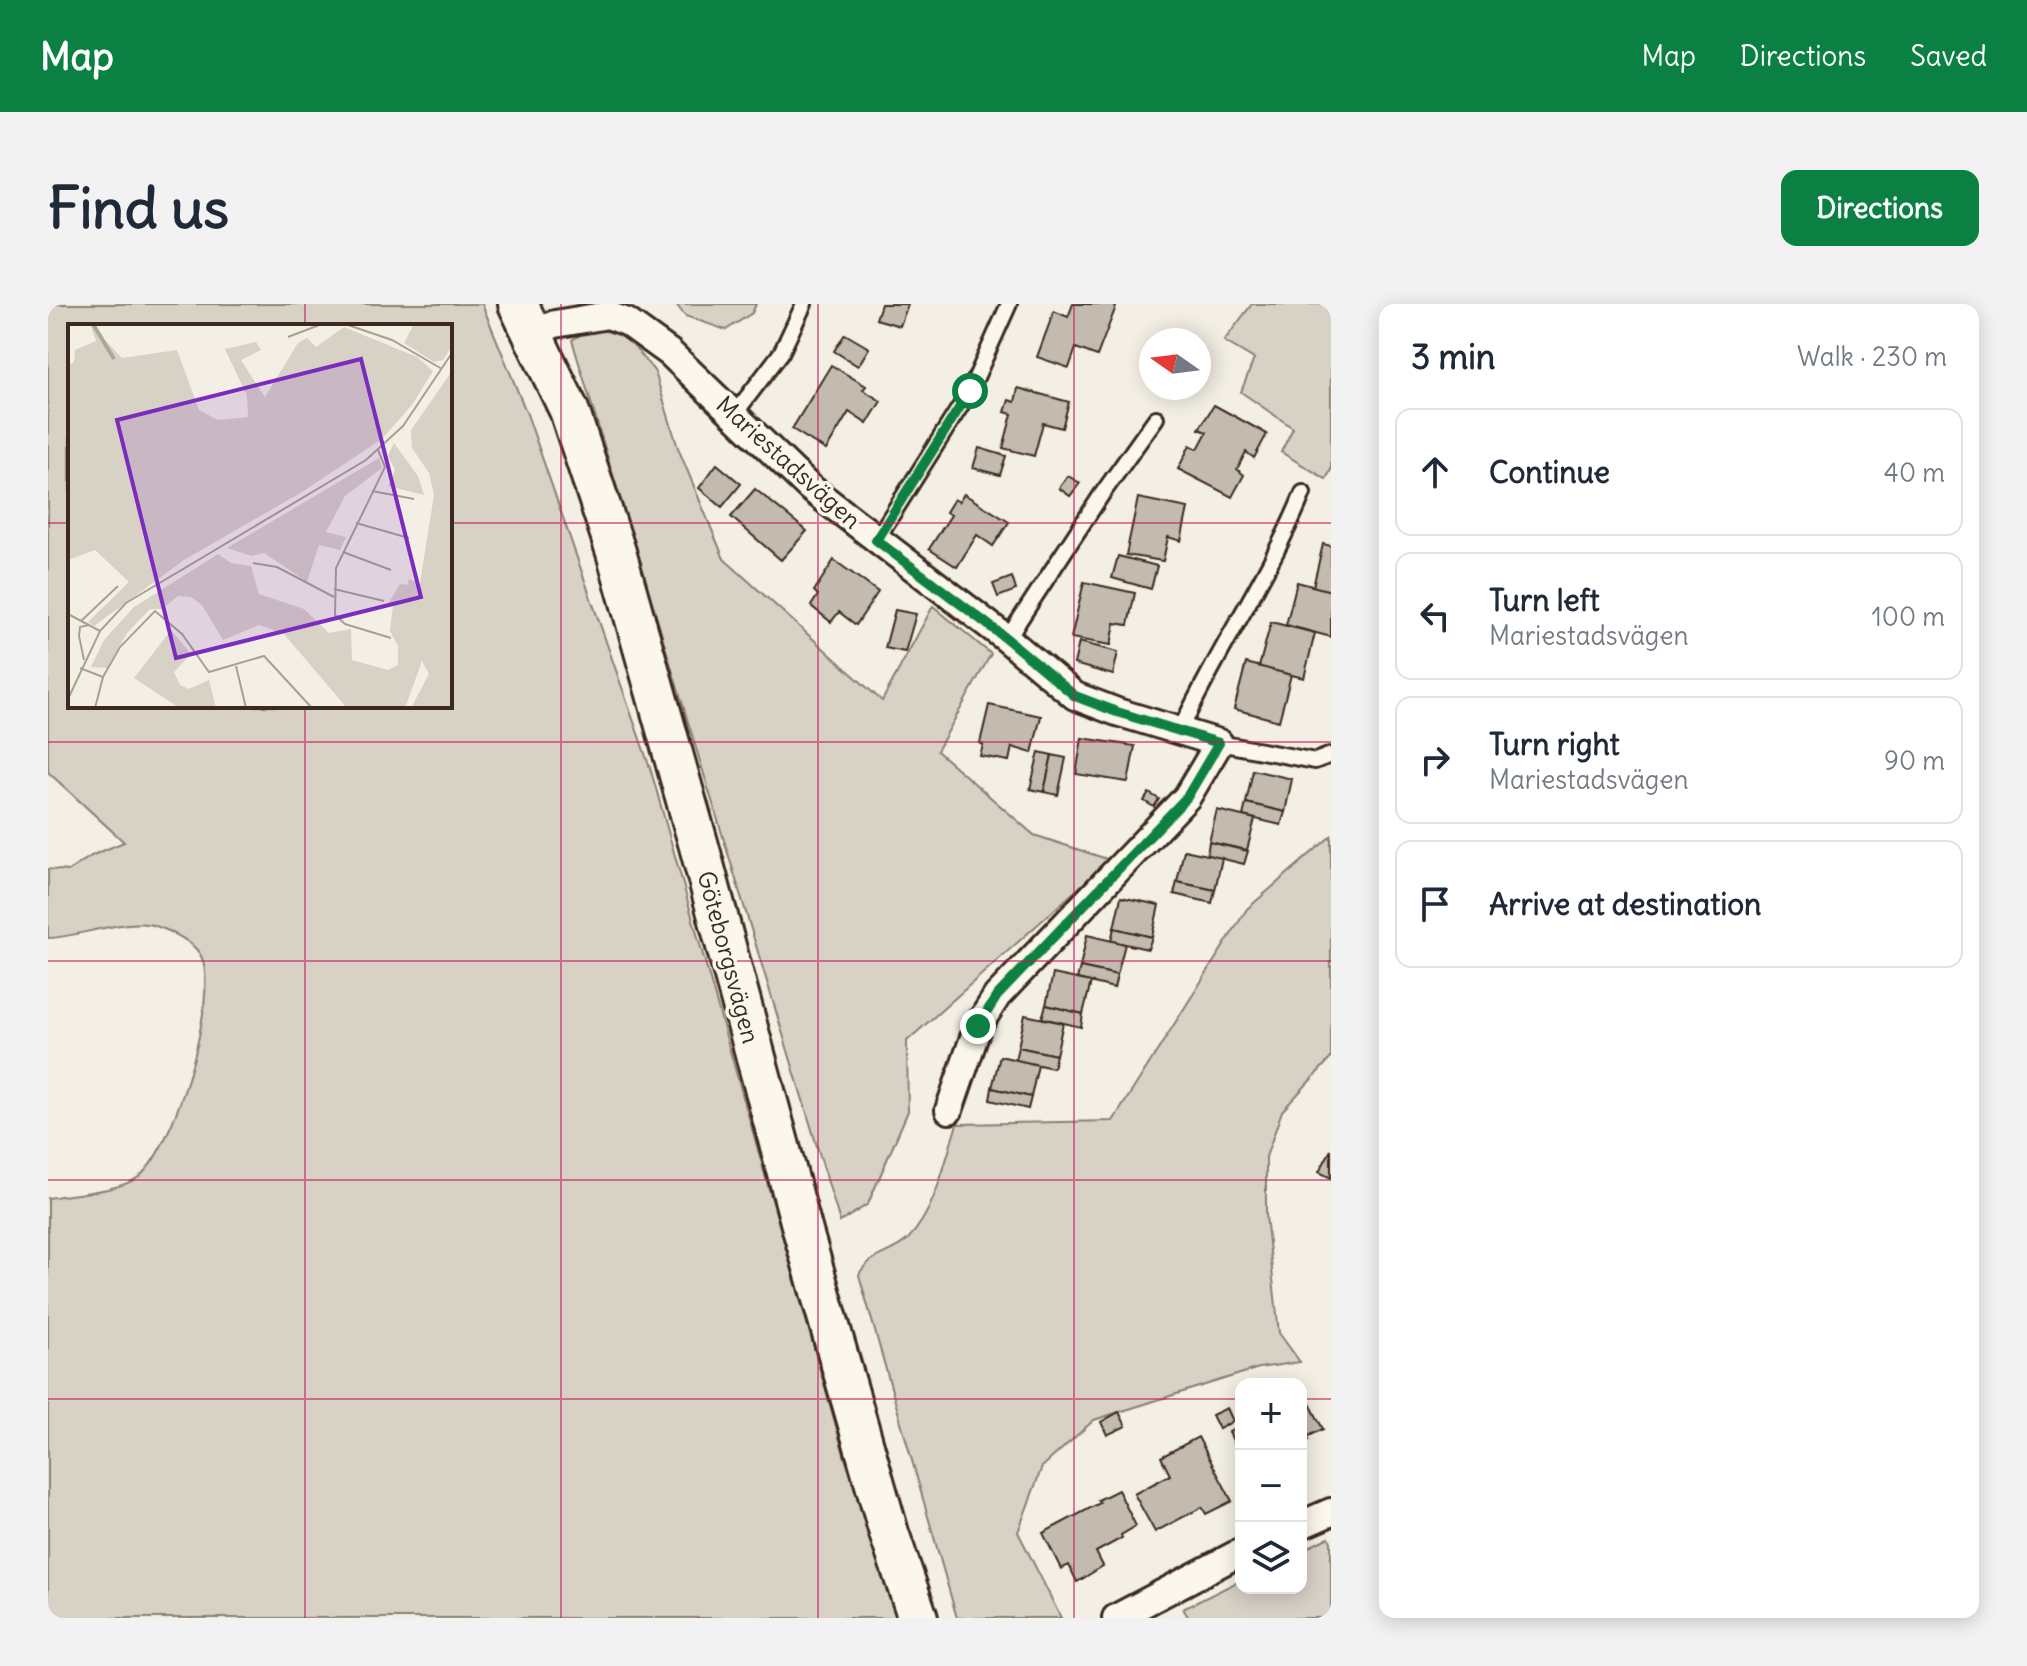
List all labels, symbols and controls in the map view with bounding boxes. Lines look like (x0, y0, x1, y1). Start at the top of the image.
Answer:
text: Map (40, 33, 114, 80)
text: Map (1641, 38, 1696, 74)
text: Directions (1740, 38, 1866, 74)
text: Saved (1910, 38, 1987, 74)
button: Directions (1781, 170, 1979, 246)
text: Find us (48, 173, 229, 243)
inset map (68, 324, 452, 708)
north arrow (1139, 328, 1211, 400)
text: 3 min (1411, 335, 1496, 378)
text: Walk · 230 m (1797, 340, 1947, 373)
route start (952, 373, 988, 409)
street label: Mariestadsvägen (711, 389, 868, 535)
icon: ahead (1413, 450, 1457, 494)
text: Continue (1489, 453, 1610, 491)
text: 40 m (1884, 456, 1945, 489)
text: Turn left (1489, 581, 1600, 619)
icon: left (1413, 594, 1457, 638)
text: 100 m (1871, 600, 1945, 633)
text: Mariestadsvägen (1489, 619, 1688, 652)
text: Turn right (1489, 725, 1620, 763)
icon: right (1413, 738, 1457, 782)
text: 90 m (1884, 744, 1945, 777)
text: Mariestadsvägen (1489, 763, 1688, 796)
street label: Göteborgsvägen (692, 867, 766, 1047)
icon: arrive (1413, 882, 1457, 926)
text: Arrive at destination (1489, 885, 1761, 923)
route end (960, 1008, 996, 1044)
map controls (1235, 1378, 1307, 1594)
button: + (1235, 1378, 1307, 1450)
button: − (1235, 1450, 1307, 1522)
button: layers (1235, 1522, 1307, 1594)

